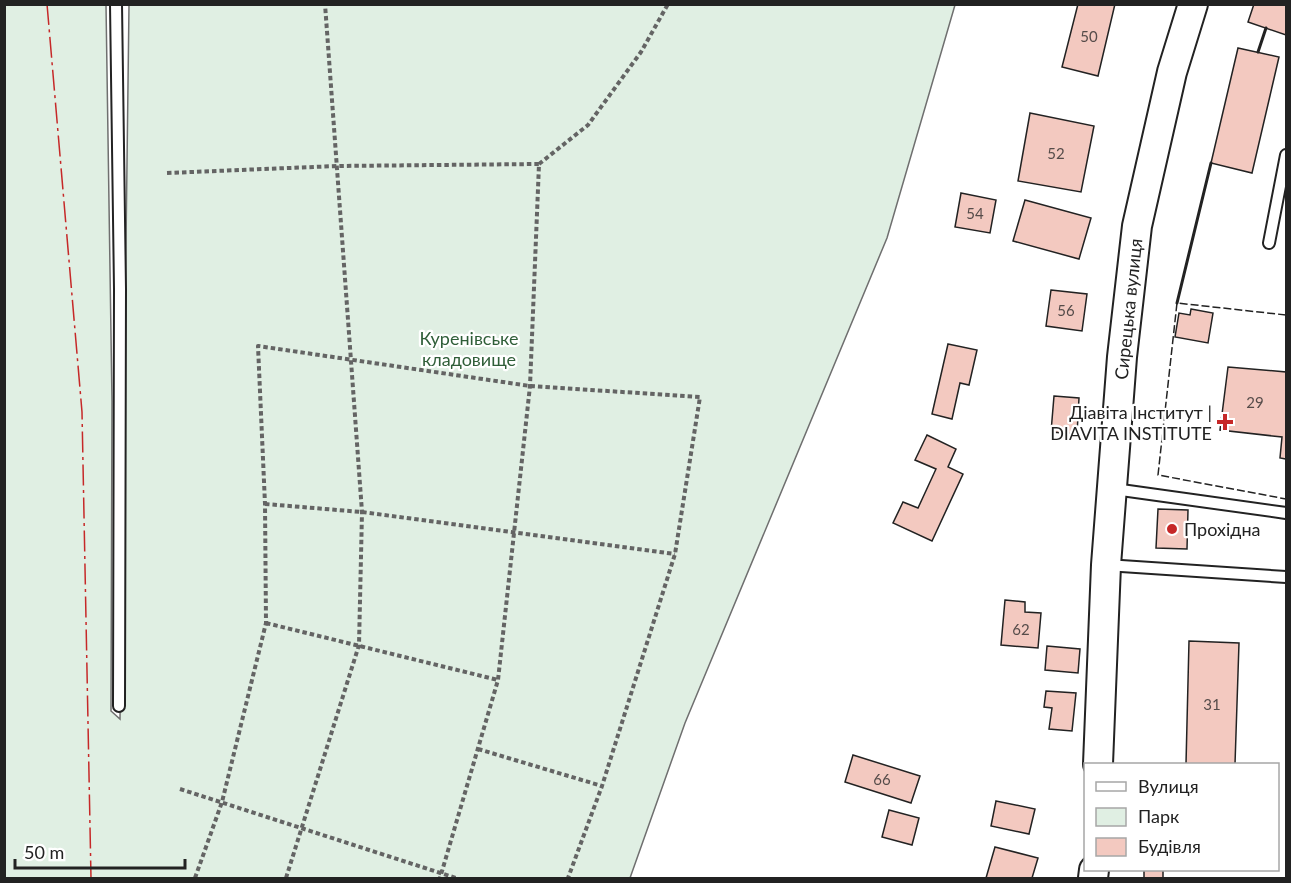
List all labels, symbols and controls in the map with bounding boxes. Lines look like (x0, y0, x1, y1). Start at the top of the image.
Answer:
house number: 50 (1080, 27, 1098, 45)
house number: 52 (1047, 144, 1065, 162)
house number: 54 (966, 204, 984, 222)
street label: Сирецька вулиця (1110, 237, 1146, 381)
house number: 56 (1057, 301, 1075, 319)
park label: Куренівське кладовище (419, 327, 519, 370)
house number: 29 (1246, 393, 1264, 411)
place label: Діавіта Інститут | DIAVITA INSTITUTE (1050, 401, 1212, 444)
marker: Діавіта Інститут | DIAVITA INSTITUTE (1216, 413, 1234, 431)
place label: Прохідна (1184, 518, 1260, 540)
marker: Прохідна (1165, 522, 1179, 536)
house number: 62 (1012, 620, 1030, 638)
house number: 31 (1203, 695, 1221, 713)
legend (1084, 763, 1279, 871)
house number: 66 (873, 770, 891, 788)
text: Вулиця (1138, 775, 1199, 797)
text: Парк (1138, 805, 1180, 827)
scale bar (15, 832, 184, 870)
text: Будівля (1138, 835, 1201, 857)
text: 50 m (24, 841, 64, 863)

